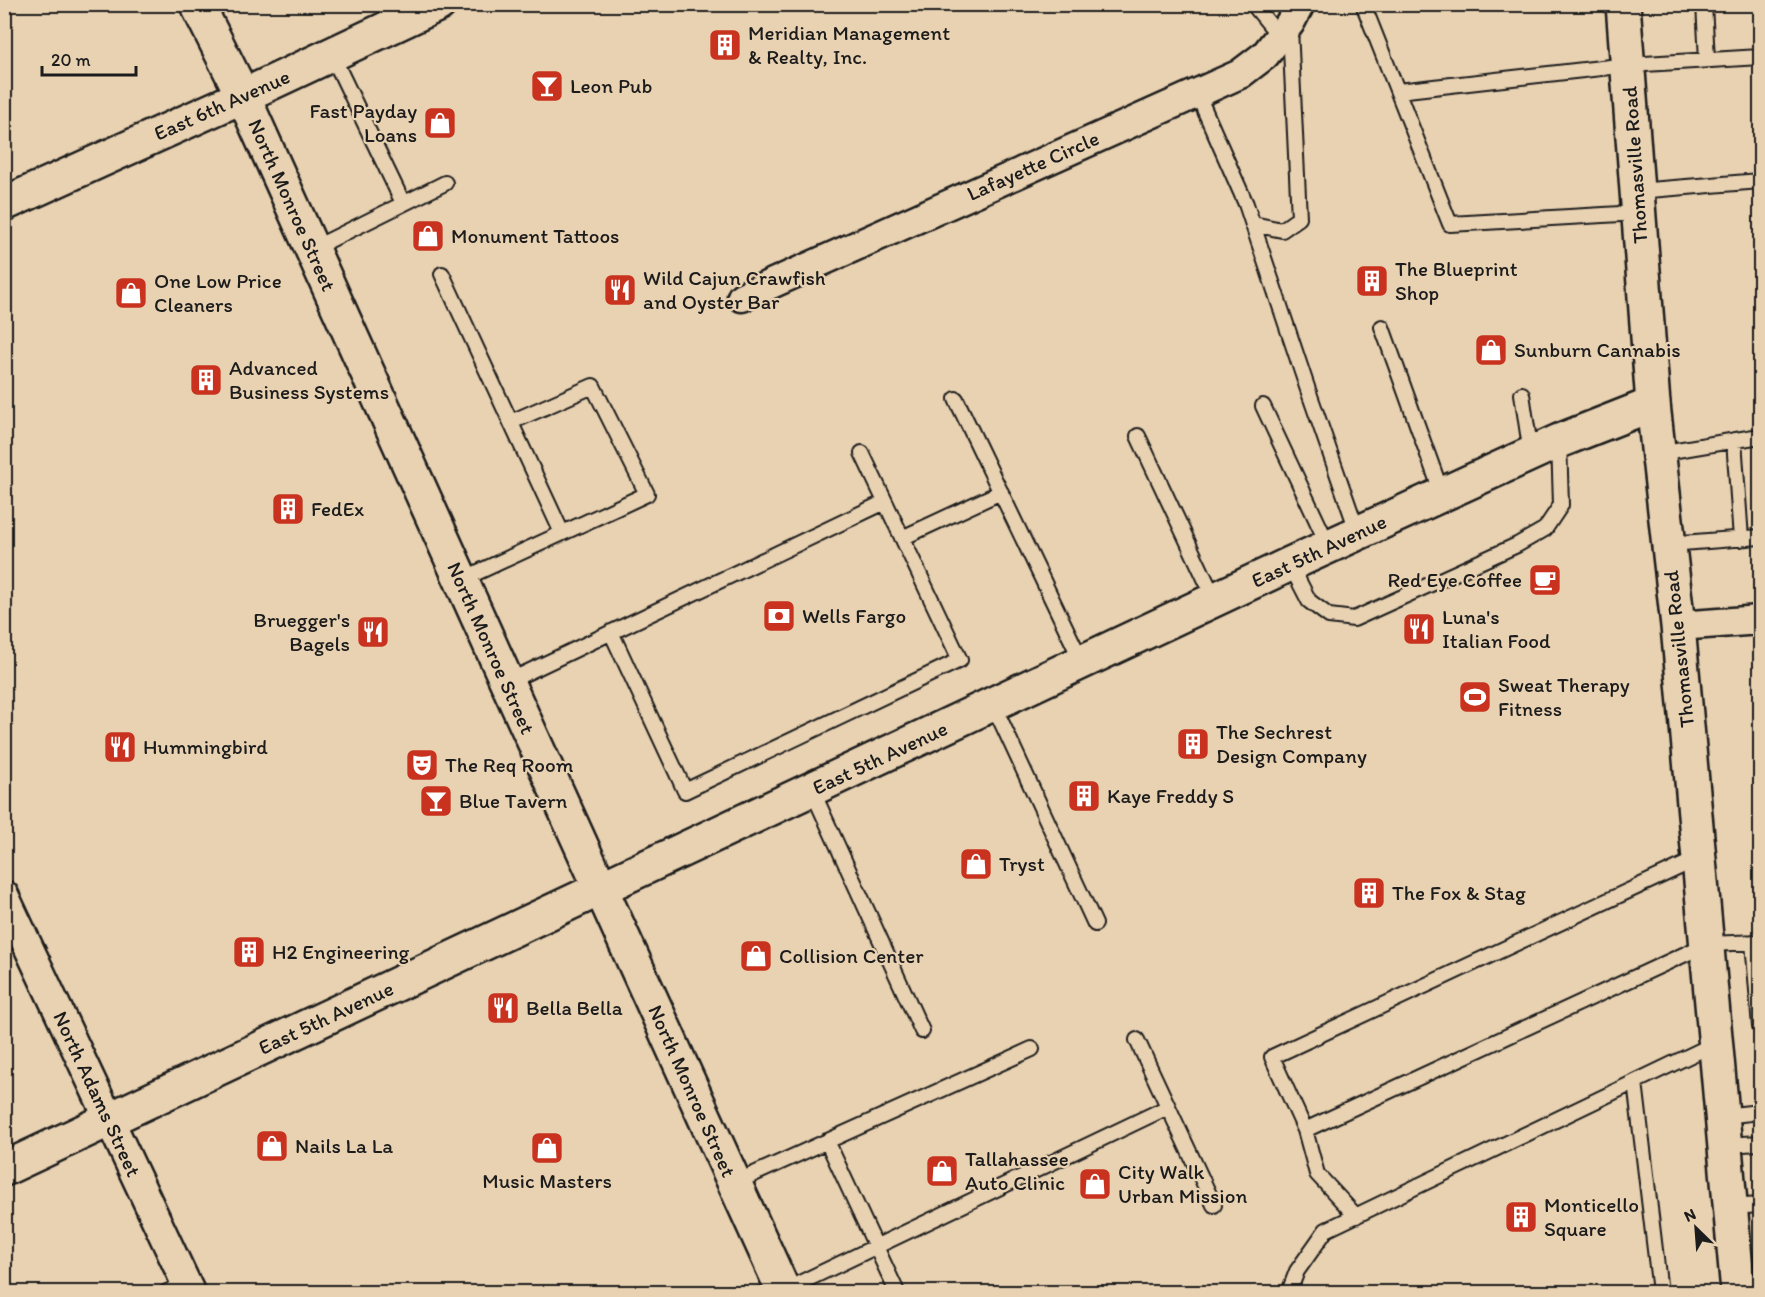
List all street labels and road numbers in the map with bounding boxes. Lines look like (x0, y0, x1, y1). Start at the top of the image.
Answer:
street label: East 6th Avenue (150, 63, 294, 146)
street label: Thomasville Road (1616, 85, 1652, 245)
street label: North Monroe Street (243, 115, 342, 295)
street label: Lafayette Circle (963, 125, 1103, 206)
street label: East 5th Avenue (1247, 508, 1390, 593)
street label: North Monroe Street (442, 558, 541, 738)
street label: Thomasville Road (1658, 569, 1699, 729)
street label: East 5th Avenue (808, 715, 951, 800)
street label: East 5th Avenue (254, 975, 397, 1060)
street label: North Monroe Street (643, 1001, 742, 1181)
street label: North Adams Street (48, 1007, 147, 1181)

